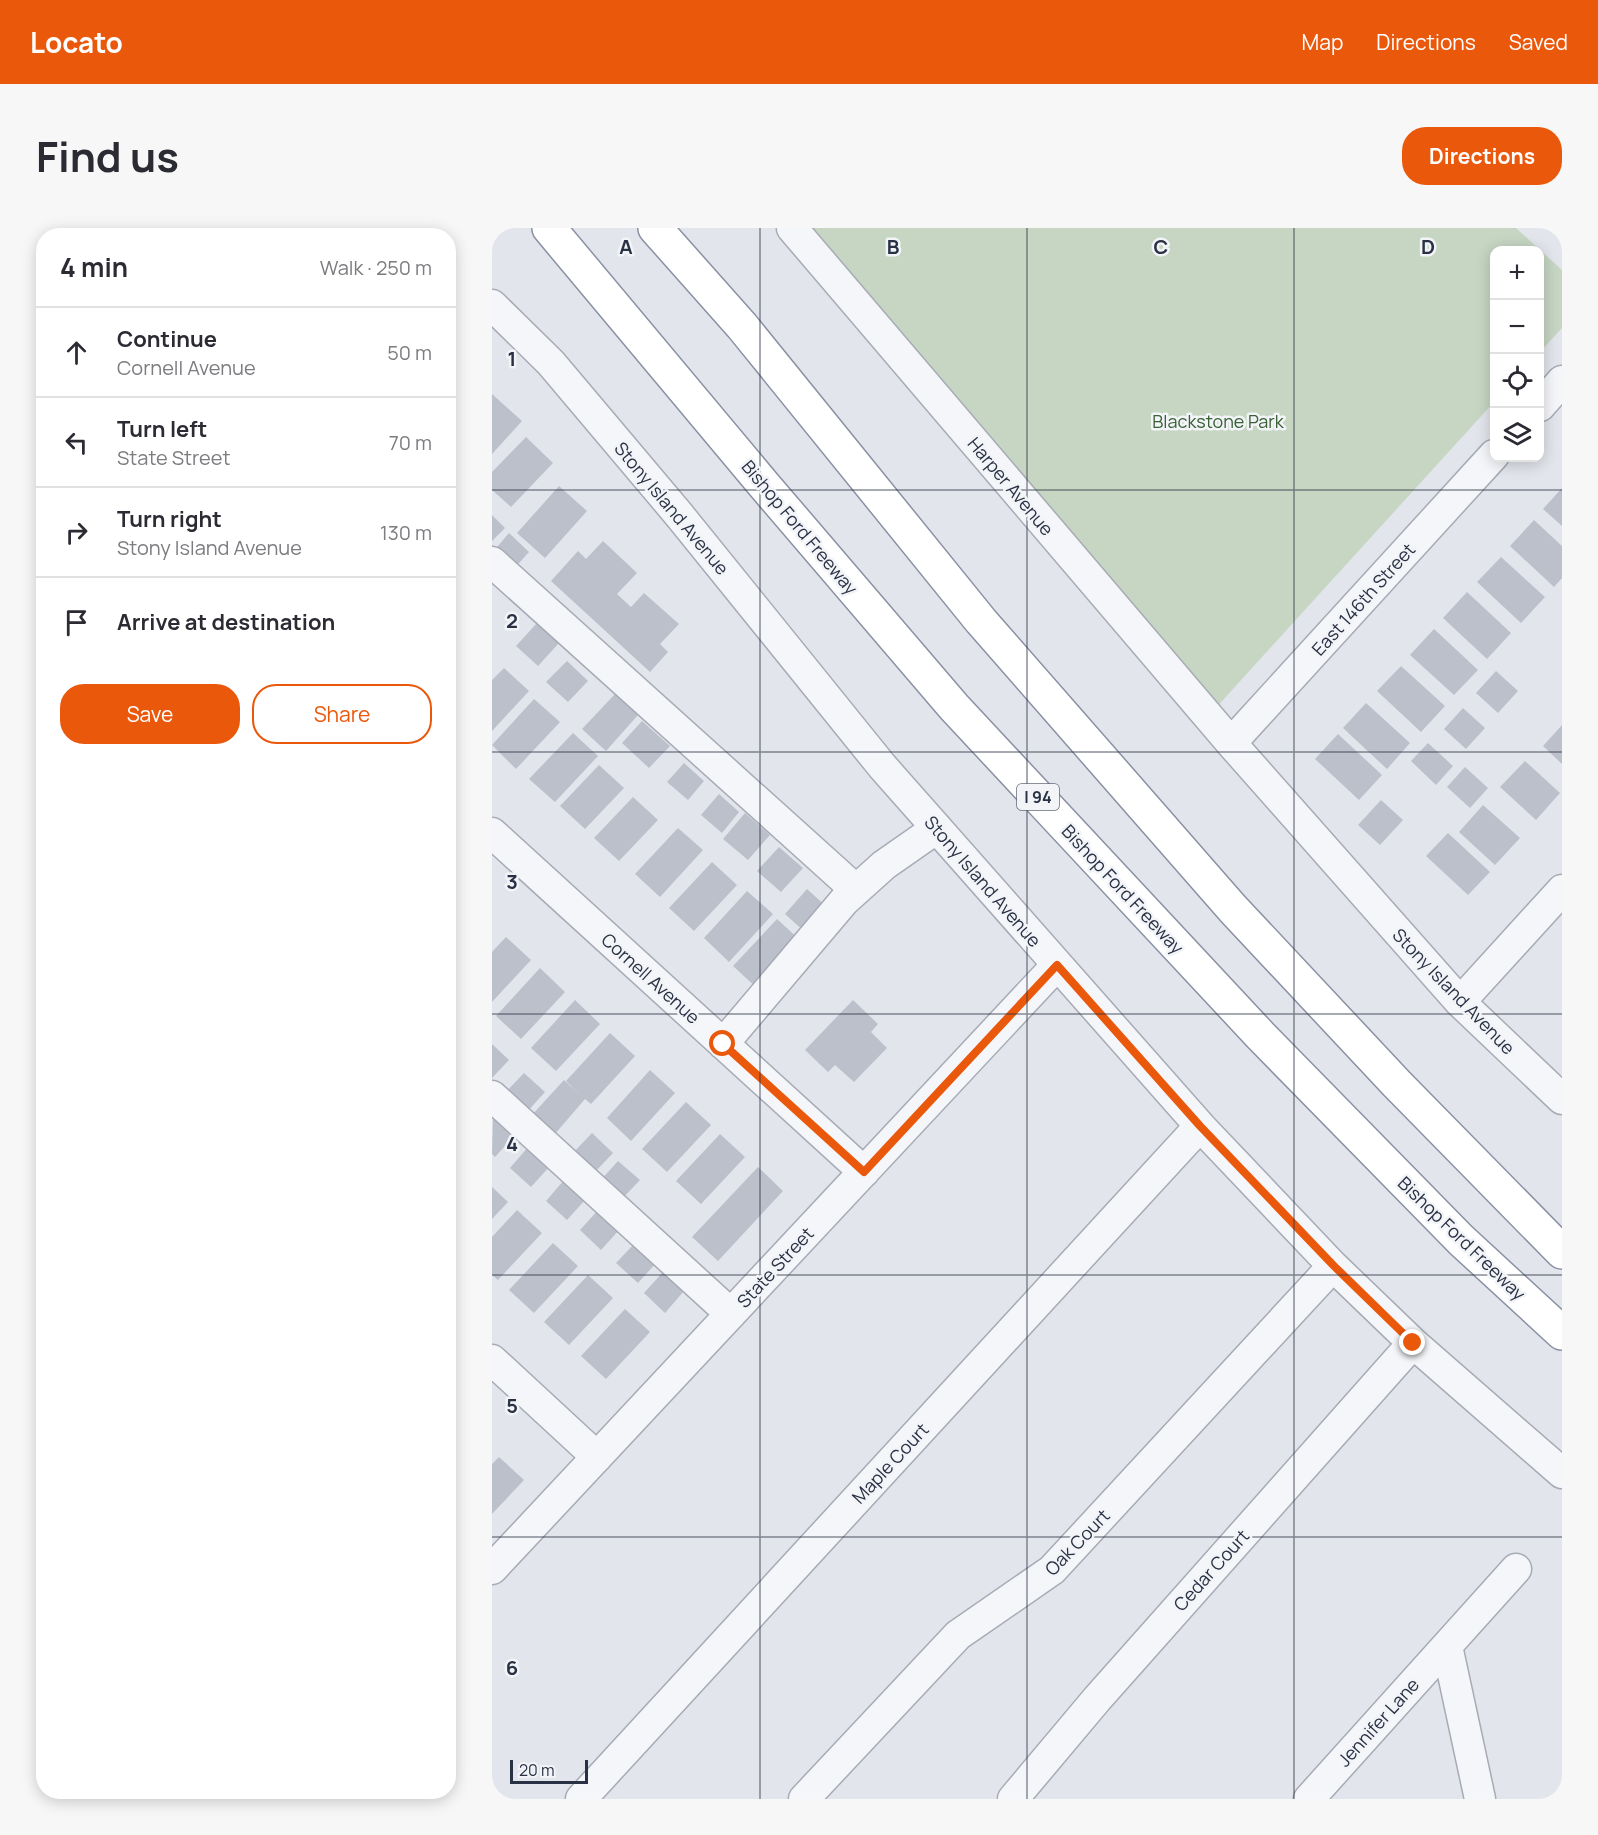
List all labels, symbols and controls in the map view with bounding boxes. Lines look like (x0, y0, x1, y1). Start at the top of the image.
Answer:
text: Locato (30, 23, 123, 61)
text: Map (1302, 28, 1343, 56)
text: Directions (1376, 28, 1476, 56)
text: Saved (1509, 28, 1568, 56)
text: Find us (36, 127, 179, 185)
button: Directions (1402, 127, 1562, 185)
text: A (619, 233, 633, 260)
text: B (887, 233, 900, 260)
text: C (1154, 233, 1168, 260)
text: D (1421, 233, 1435, 260)
map controls (1490, 246, 1544, 462)
button: + (1490, 246, 1544, 300)
text: 4 min (60, 249, 128, 285)
text: Walk · 250 m (320, 254, 432, 281)
button: − (1490, 300, 1544, 354)
text: Continue (117, 324, 217, 354)
icon: ahead (60, 336, 93, 369)
text: 50 m (387, 339, 432, 366)
text: 1 (508, 345, 516, 372)
text: Cornell Avenue (117, 354, 256, 381)
button: locate (1490, 354, 1544, 408)
button: layers (1490, 408, 1544, 462)
park label: Blackstone Park (1152, 409, 1285, 433)
text: Turn left (117, 414, 207, 444)
icon: left (60, 426, 93, 459)
text: 70 m (389, 429, 432, 456)
street label: Harper Avenue (963, 432, 1059, 540)
street label: Stony Island Avenue (609, 437, 735, 579)
text: State Street (117, 444, 231, 471)
street label: Bishop Ford Freeway (737, 455, 864, 600)
text: Turn right (117, 504, 222, 534)
icon: right (60, 516, 93, 549)
text: 130 m (380, 519, 432, 546)
text: Stony Island Avenue (117, 534, 302, 561)
street label: East 146th Street (1306, 538, 1420, 660)
icon: arrive (60, 606, 93, 639)
text: Arrive at destination (117, 607, 335, 637)
text: 2 (506, 607, 518, 634)
button: Save (60, 684, 240, 744)
button: Share (252, 684, 432, 744)
road number: I 94 (1017, 784, 1059, 810)
street label: Stony Island Avenue (919, 810, 1047, 952)
street label: Bishop Ford Freeway (1057, 819, 1190, 959)
text: 3 (506, 868, 518, 895)
street label: Stony Island Avenue (1388, 923, 1520, 1059)
street label: Cornell Avenue (597, 927, 705, 1029)
route start (709, 1030, 735, 1056)
text: 4 (506, 1130, 518, 1157)
street label: Bishop Ford Freeway (1393, 1171, 1531, 1306)
street label: State Street (731, 1221, 819, 1313)
route end (1399, 1329, 1425, 1355)
text: 5 (506, 1392, 518, 1419)
street label: Maple Court (846, 1418, 934, 1508)
street label: Oak Court (1039, 1504, 1115, 1580)
street label: Cedar Court (1168, 1524, 1254, 1616)
text: 6 (506, 1654, 518, 1681)
street label: Jennifer Lane (1332, 1673, 1424, 1771)
scale bar (510, 1757, 588, 1784)
text: 20 m (519, 1759, 555, 1781)

